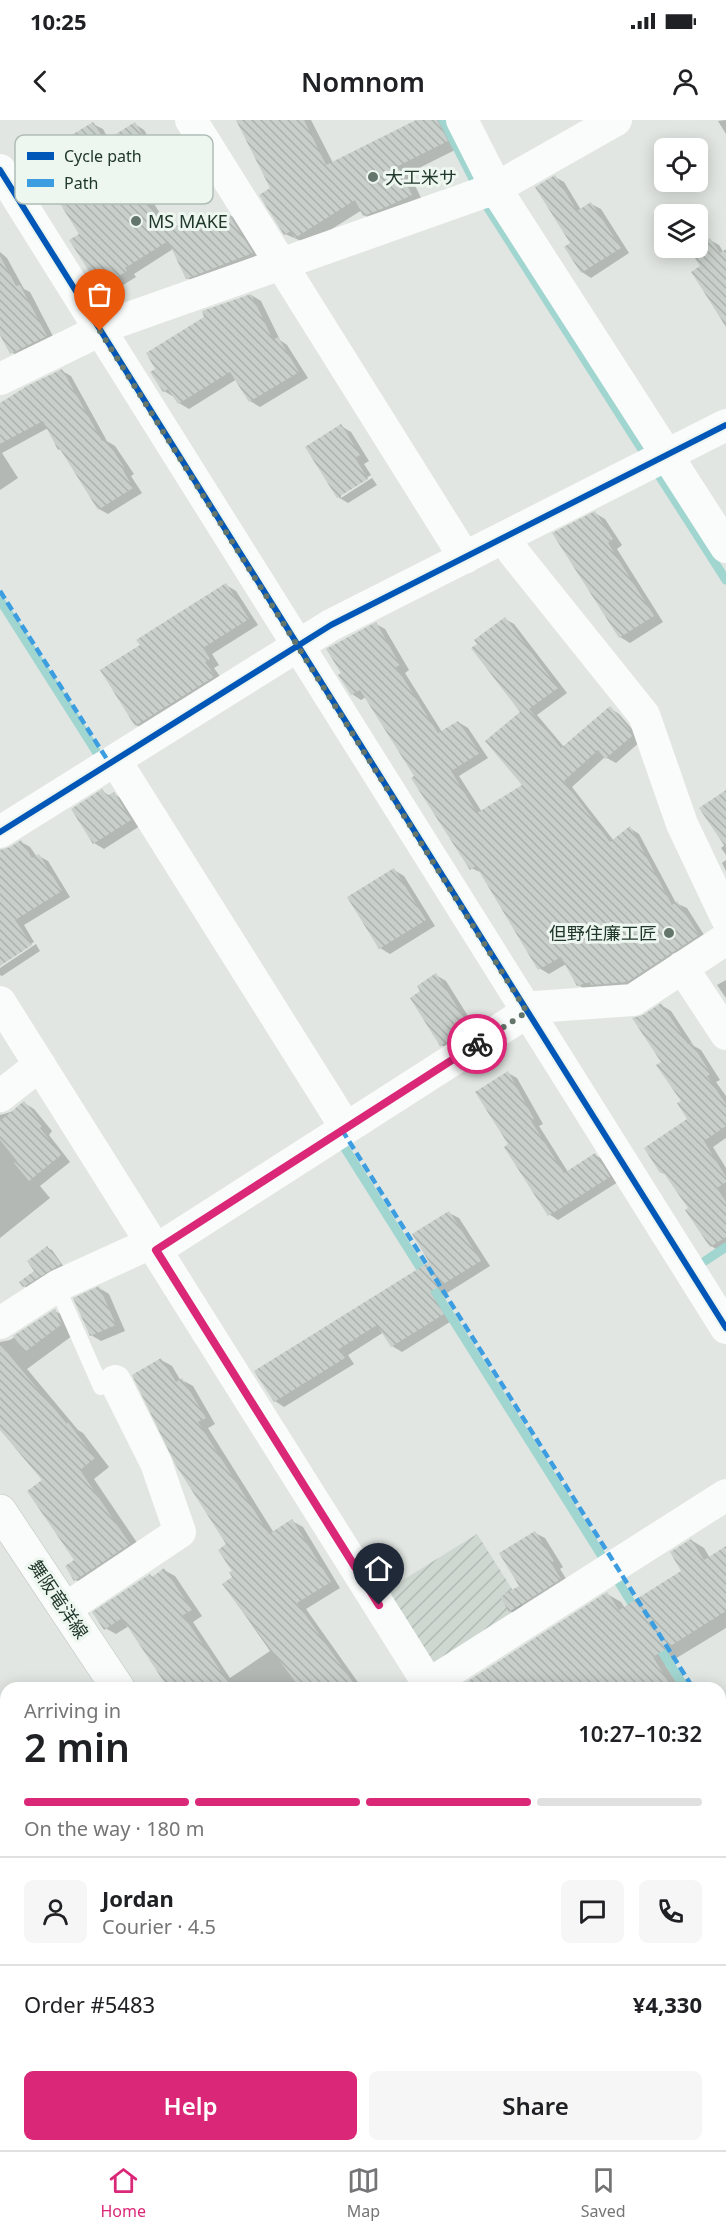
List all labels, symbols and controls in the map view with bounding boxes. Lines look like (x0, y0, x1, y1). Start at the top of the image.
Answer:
text: 10:25 (30, 6, 87, 36)
text: Nomnom (301, 63, 425, 100)
icon: back (24, 65, 57, 98)
icon: person (669, 65, 702, 98)
legend (15, 135, 213, 204)
map controls (654, 138, 708, 258)
button: locate (654, 138, 708, 192)
text: Cycle path (64, 145, 142, 167)
place label: 大工米サ (385, 165, 457, 189)
marker: 大工米サ (366, 170, 380, 184)
text: Path (64, 172, 98, 194)
button: layers (654, 204, 708, 258)
place label: MS MAKE (148, 209, 228, 233)
marker: MS MAKE (129, 214, 143, 228)
pin (74, 269, 125, 331)
icon: bag (83, 278, 116, 311)
place label: 但野住廉工匠 (549, 921, 657, 945)
marker: 但野住廉工匠 (662, 926, 676, 940)
courier (447, 1014, 507, 1074)
icon: bike (461, 1028, 494, 1061)
pin (353, 1543, 404, 1605)
icon: home (362, 1552, 395, 1585)
street label: 舞阪竜洋線 (24, 1555, 94, 1643)
text: Arriving in (24, 1697, 121, 1724)
text: 10:27–10:32 (578, 1718, 702, 1748)
text: 2 min (24, 1720, 130, 1773)
text: On the way · 180 m (24, 1815, 204, 1842)
button: person (24, 1880, 87, 1943)
button: chat (561, 1880, 624, 1943)
button: phone (639, 1880, 702, 1943)
text: Jordan (102, 1883, 174, 1913)
text: Courier · 4.5 (102, 1913, 216, 1940)
text: Order #5483 (24, 1989, 155, 2019)
text: ¥4,330 (633, 1989, 702, 2019)
button: Help (24, 2071, 357, 2140)
button: Share (369, 2071, 702, 2140)
tab: Home (100, 2164, 146, 2222)
tab: Map (347, 2164, 380, 2222)
tab: Saved (581, 2164, 626, 2222)

